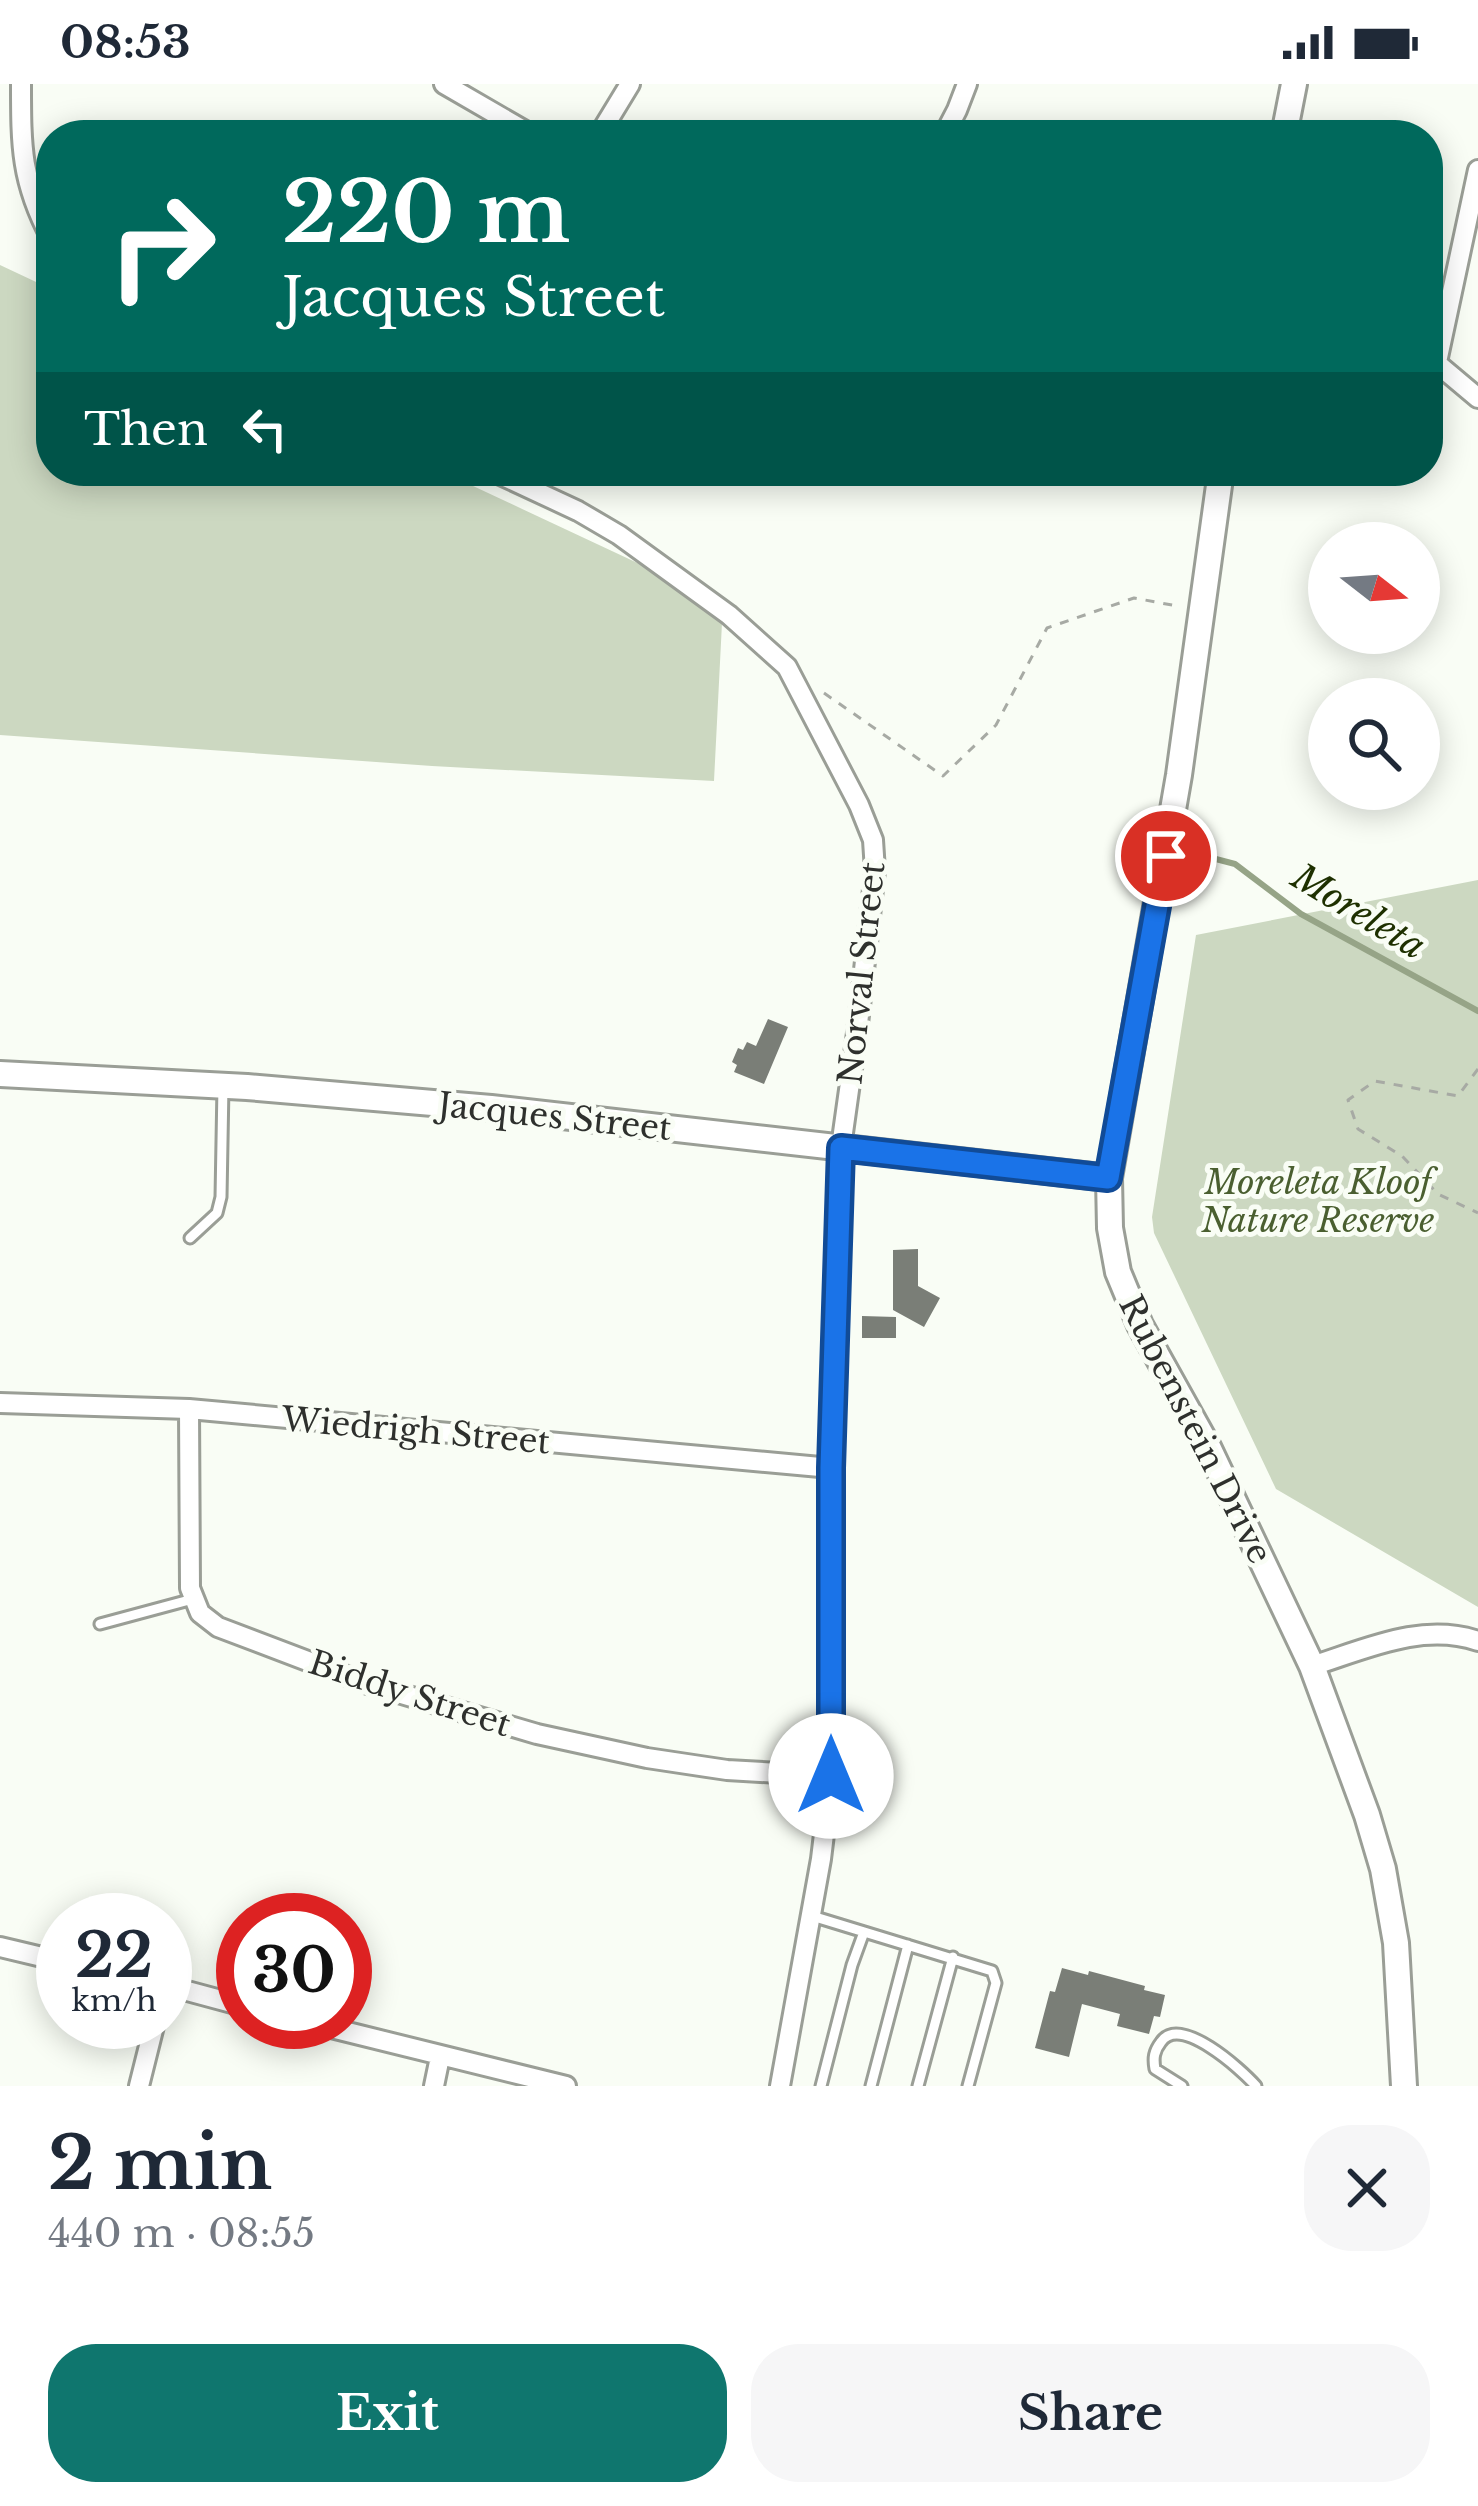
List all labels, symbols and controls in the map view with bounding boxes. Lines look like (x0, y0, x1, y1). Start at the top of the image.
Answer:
text: 08:53 (60, 14, 191, 70)
text: 220 m (282, 161, 570, 265)
icon: right (84, 168, 240, 324)
text: Jacques Street (282, 264, 665, 331)
icon: left (232, 396, 298, 462)
text: Then (84, 401, 208, 457)
north arrow (1308, 522, 1440, 654)
map controls (1308, 522, 1440, 810)
button: search (1308, 678, 1440, 810)
pin (1115, 805, 1217, 907)
icon: arrive (1133, 823, 1199, 889)
water label: Moreleta (1283, 854, 1434, 969)
street label: Norval Street (829, 859, 894, 1086)
street label: Jacques Street (432, 1083, 674, 1149)
park label: Moreleta Kloof Nature Reserve (1201, 1162, 1438, 1241)
street label: Rubenstein Drive (1110, 1288, 1281, 1570)
street label: Wiedrigh Street (279, 1398, 552, 1463)
street label: Biddy Street (304, 1642, 516, 1746)
position arrow (768, 1713, 894, 1839)
speed limit sign: 30 (216, 1893, 372, 2049)
text: 22 (75, 1919, 153, 1993)
text: km/h (71, 1982, 157, 2019)
text: 2 min (48, 2119, 272, 2208)
button: close (1304, 2125, 1430, 2251)
text: 440 m · 08:55 (48, 2209, 315, 2258)
button: Exit (48, 2344, 727, 2482)
button: Share (751, 2344, 1430, 2482)

